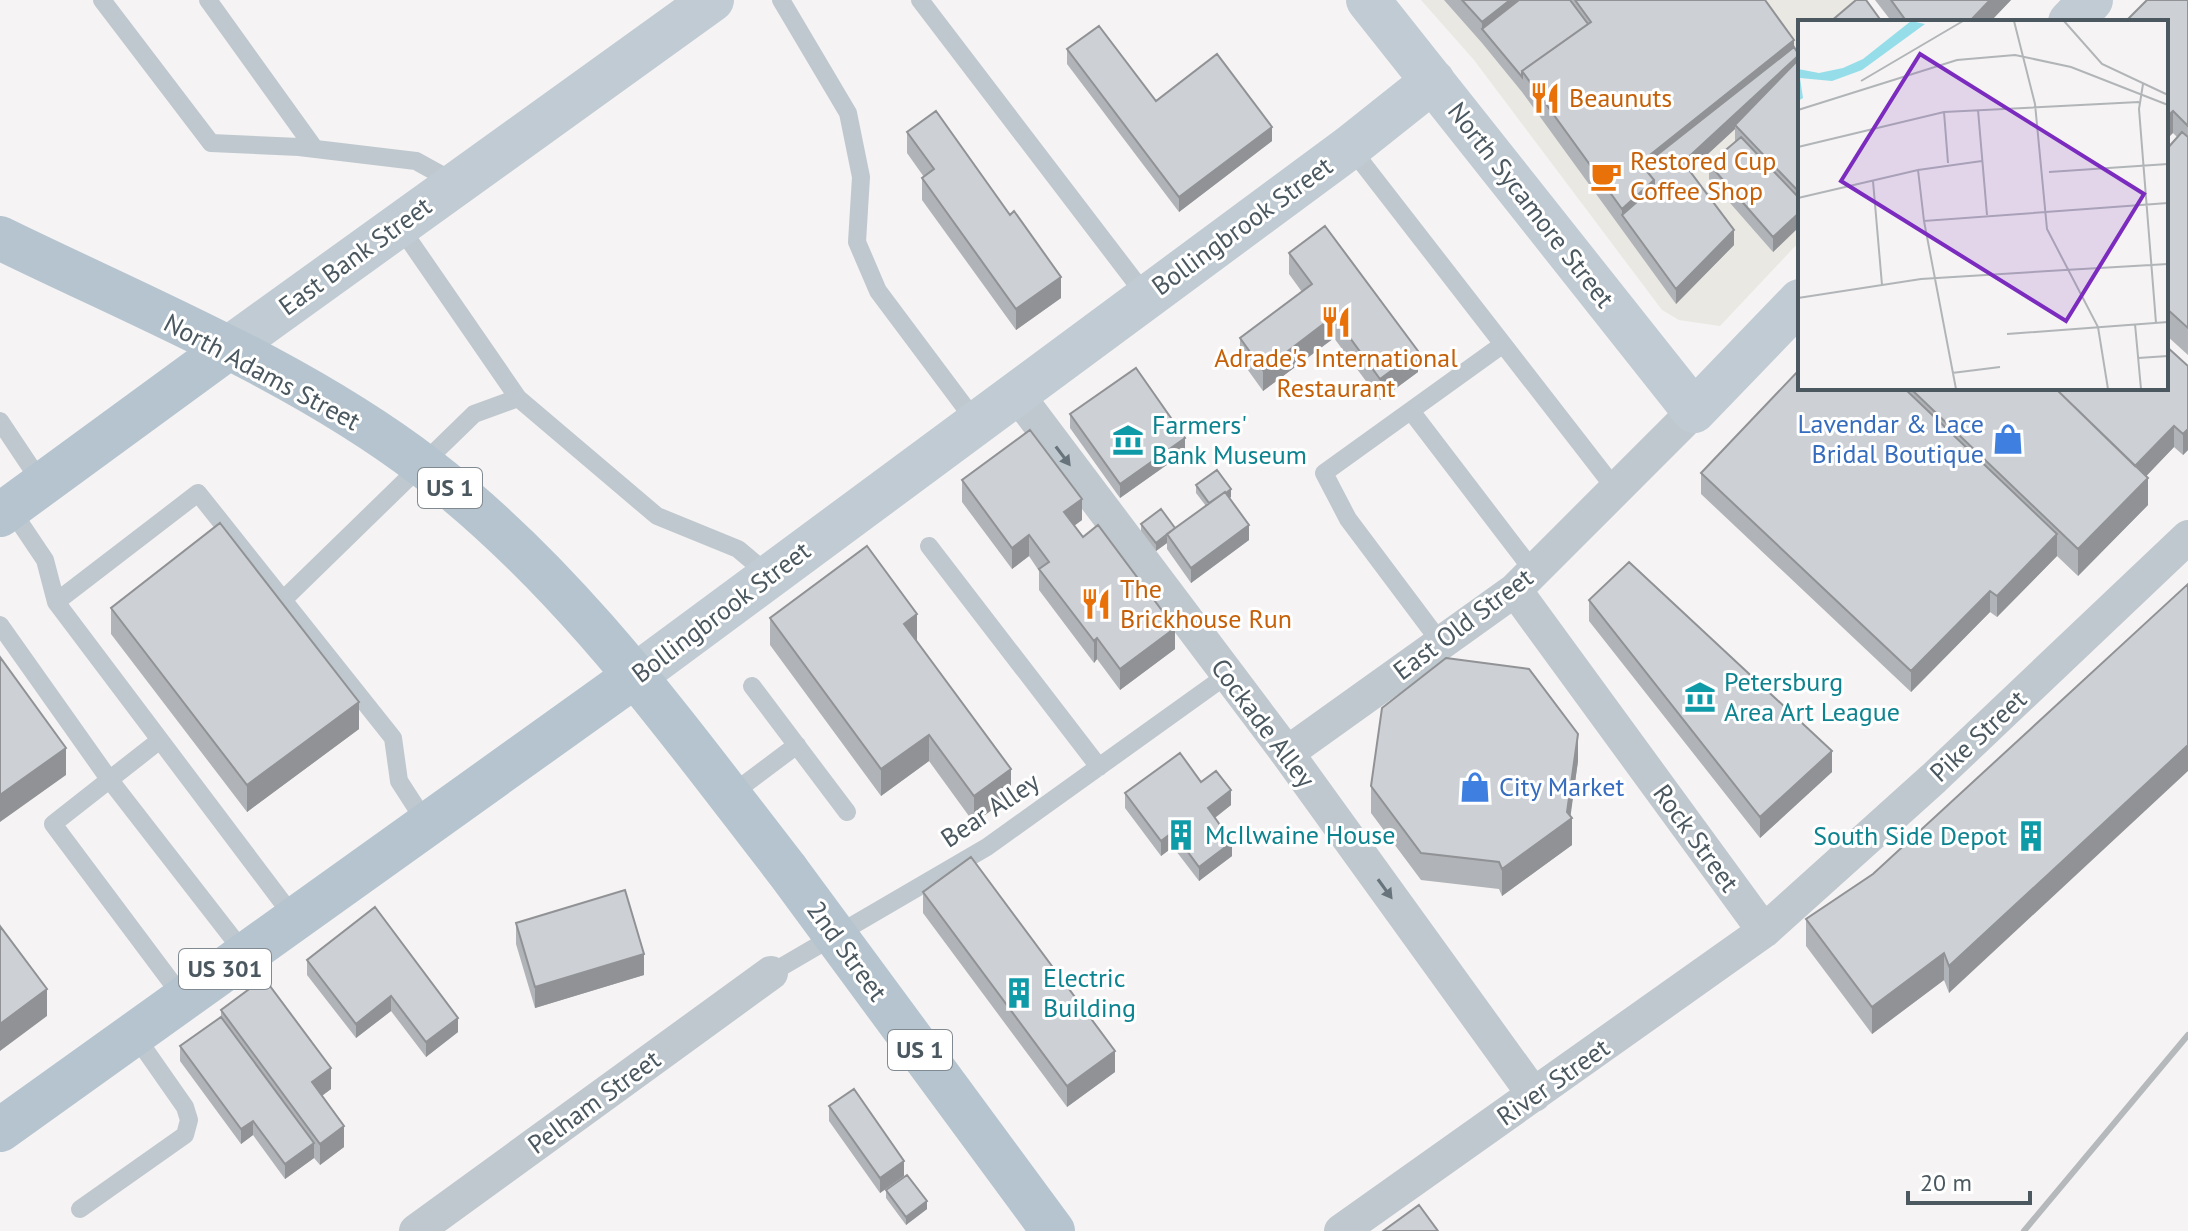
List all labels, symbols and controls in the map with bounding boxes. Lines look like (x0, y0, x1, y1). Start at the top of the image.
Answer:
inset map (1798, 20, 2168, 390)
restaurant icon: Beaunuts (1528, 81, 1562, 115)
place label: Beaunuts (1569, 81, 1672, 114)
street label: North Sycamore Street (1441, 95, 1622, 314)
place label: Restored Cup Coffee Shop (1630, 144, 1776, 207)
street label: Bollingbrook Street (1145, 149, 1339, 302)
cafe icon: Restored Cup Coffee Shop (1589, 159, 1623, 193)
street label: East Bank Street (272, 189, 438, 322)
restaurant icon: Adrade's International Restaurant (1319, 305, 1353, 339)
street label: North Adams Street (158, 306, 366, 437)
place label: Adrade's International Restaurant (1214, 341, 1458, 404)
place label: Lavendar & Lace Bridal Boutique (1798, 407, 1984, 470)
place label: Farmers' Bank Museum (1152, 408, 1307, 471)
shop icon: Lavendar & Lace Bridal Boutique (1991, 422, 2025, 456)
museum icon: Farmers' Bank Museum (1111, 423, 1145, 457)
one-way arrow (1054, 446, 1070, 466)
road number: US 1 (418, 468, 482, 508)
street label: Bollingbrook Street (625, 534, 817, 690)
street label: East Old Street (1386, 560, 1539, 687)
place label: The Brickhouse Run (1120, 572, 1292, 635)
restaurant icon: The Brickhouse Run (1079, 587, 1113, 621)
street label: Cockade Alley (1204, 652, 1323, 794)
place label: Petersburg Area Art League (1724, 665, 1900, 728)
museum icon: Petersburg Area Art League (1683, 680, 1717, 714)
street label: Pike Street (1922, 682, 2033, 789)
street label: Bear Alley (934, 765, 1045, 854)
shop icon: City Market (1458, 770, 1492, 804)
place label: City Market (1499, 770, 1624, 803)
street label: Rock Street (1646, 777, 1747, 898)
building icon: McIlwaine House (1164, 818, 1198, 852)
place label: McIlwaine House (1205, 818, 1395, 851)
place label: South Side Depot (1813, 819, 2007, 852)
building icon: South Side Depot (2014, 819, 2048, 853)
one-way arrow (1377, 878, 1393, 900)
street label: 2nd Street (800, 894, 895, 1007)
road number: US 301 (179, 949, 271, 989)
place label: Electric Building (1043, 961, 1136, 1024)
building icon: Electric Building (1002, 976, 1036, 1010)
road number: US 1 (888, 1030, 952, 1070)
street label: River Street (1490, 1031, 1616, 1132)
street label: Pelham Street (521, 1042, 667, 1161)
scale bar (1908, 1155, 2030, 1205)
text: 20 m (1920, 1167, 1972, 1198)

